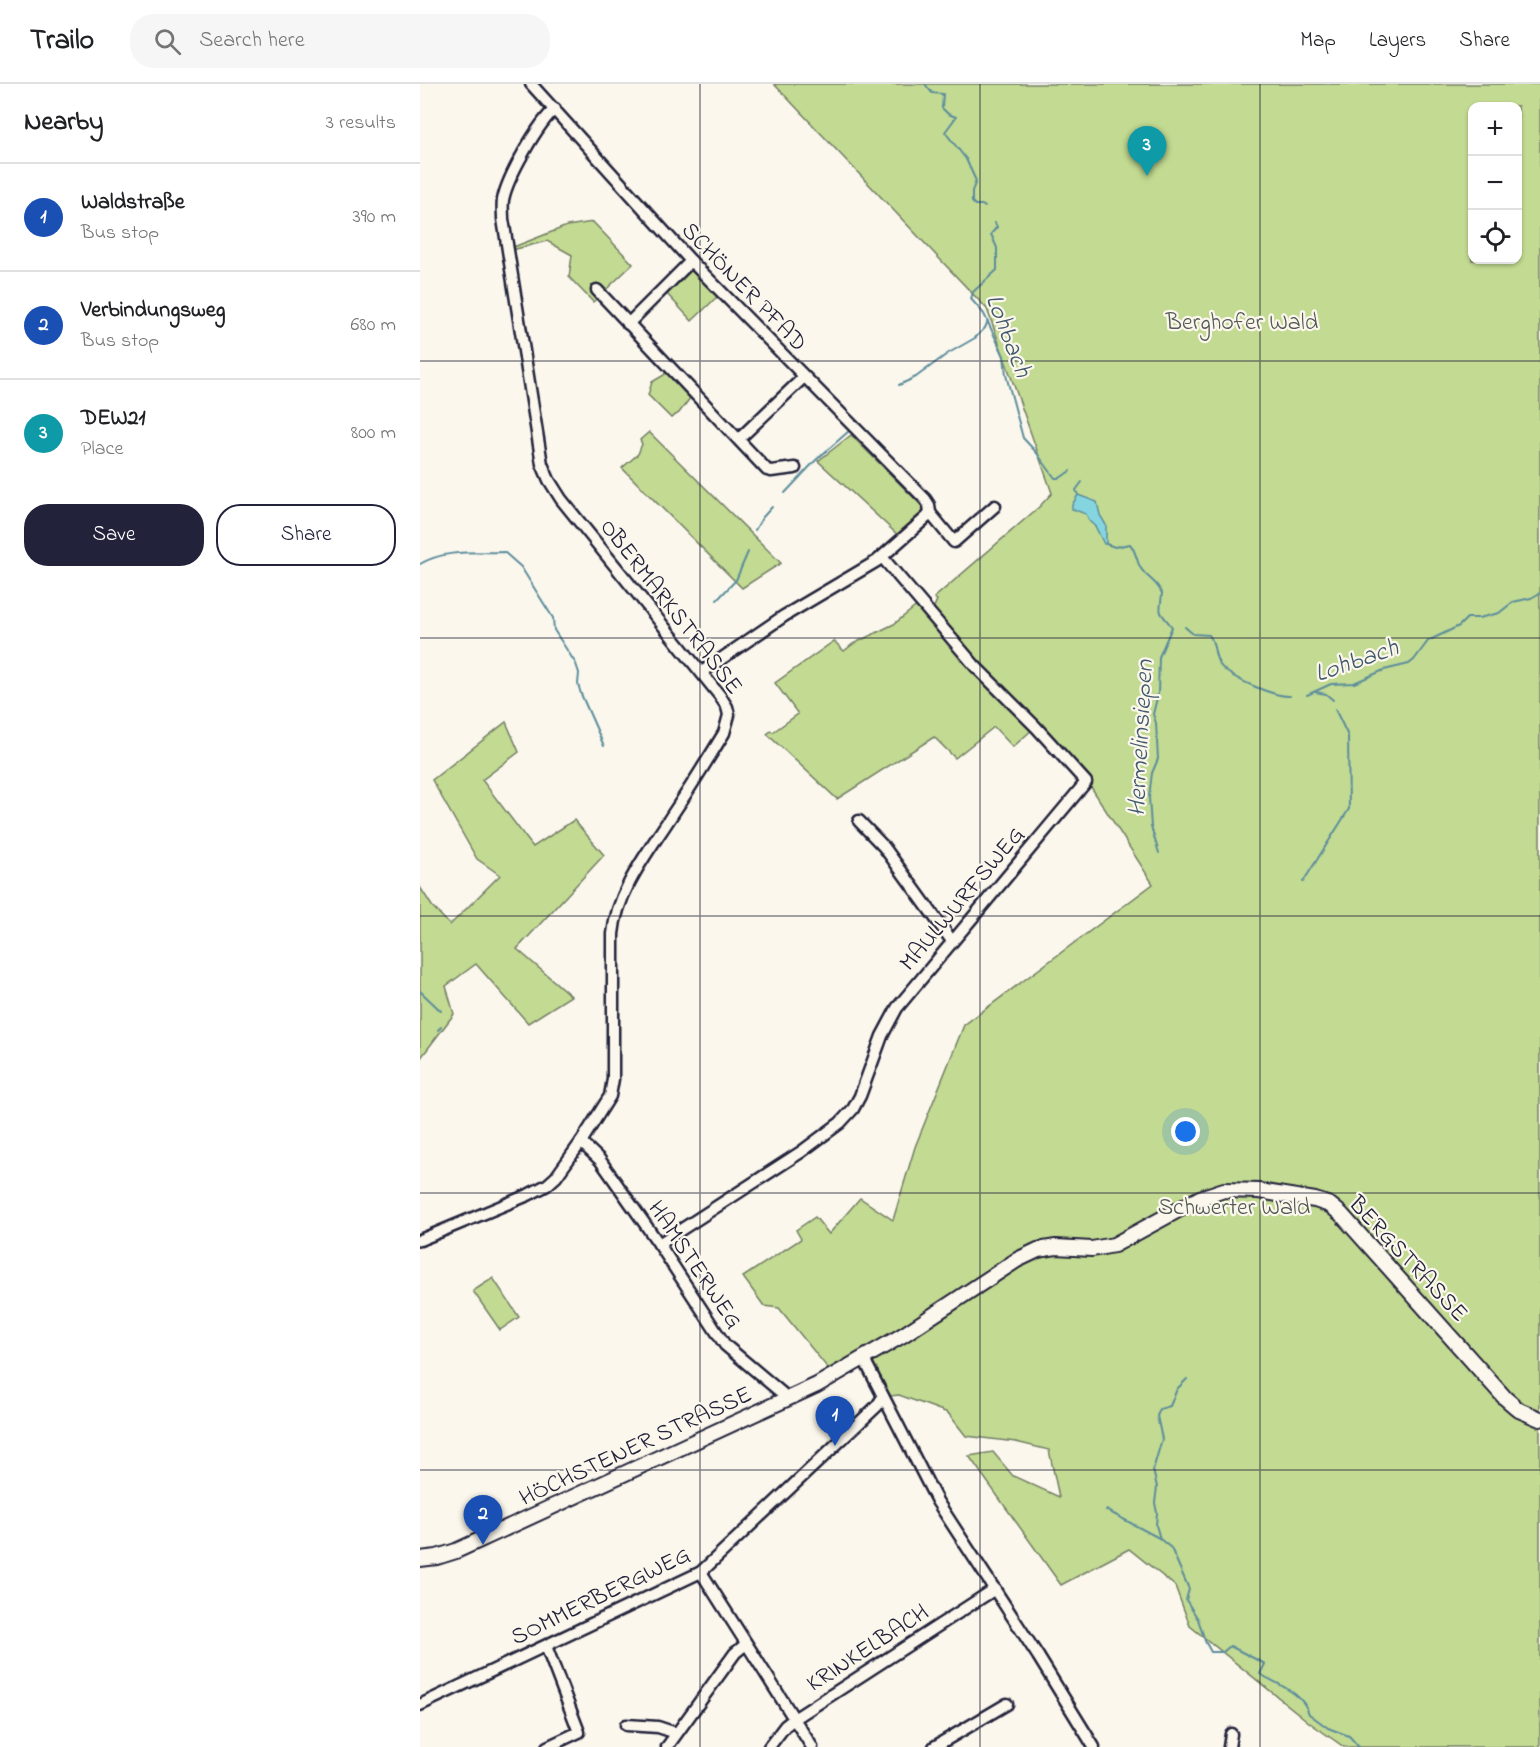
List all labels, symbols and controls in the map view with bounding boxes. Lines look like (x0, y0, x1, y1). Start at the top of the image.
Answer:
search box (130, 14, 550, 68)
text: Trailo (30, 21, 94, 62)
icon: search (151, 25, 184, 58)
text: Search here (199, 25, 305, 57)
text: Map (1300, 26, 1336, 56)
text: Layers (1369, 26, 1426, 56)
text: Share (1459, 26, 1510, 56)
map controls (1468, 102, 1522, 264)
button: + (1468, 102, 1522, 156)
text: Nearby (24, 104, 103, 142)
text: 3 results (326, 109, 396, 138)
pin: 3 (1128, 126, 1166, 176)
button: − (1468, 156, 1522, 210)
text: Waldstraße (81, 187, 185, 219)
text: 1 (40, 203, 47, 232)
text: 390 m (353, 203, 396, 232)
button: locate (1468, 210, 1522, 264)
street label: SCHÖNER PFAD (672, 215, 814, 361)
text: Bus stop (81, 219, 159, 248)
water label: Lohbach (974, 289, 1041, 384)
text: Verbindungsweg (81, 295, 225, 327)
park label: Berghofer Wald (1165, 306, 1319, 341)
text: 2 (39, 311, 48, 340)
text: 680 m (351, 311, 396, 340)
text: Bus stop (81, 327, 159, 356)
text: DEW21 (81, 403, 145, 435)
text: 3 (39, 419, 48, 448)
text: 800 m (351, 419, 396, 448)
text: Place (81, 435, 123, 464)
button: Save (24, 504, 204, 566)
button: Share (216, 504, 396, 566)
street label: OBERMARKSTRASSE (590, 512, 750, 703)
water label: Lohbach (1310, 630, 1405, 694)
water label: Hermelinsiepen (1119, 658, 1165, 817)
street label: MAULWURFSWEG (892, 820, 1034, 980)
your location (1171, 1117, 1200, 1146)
street label: BERGSTRASSE (1339, 1188, 1475, 1331)
park label: Schwerter Wald (1158, 1191, 1311, 1226)
street label: HAMSTERWEG (638, 1194, 750, 1337)
street label: HÖCHSTENER STRASSE (514, 1378, 758, 1517)
pin: 1 (816, 1396, 854, 1446)
pin: 2 (464, 1496, 502, 1545)
street label: SOMMERBERGWEG (506, 1539, 697, 1656)
street label: KRINKELBACH (800, 1596, 937, 1702)

